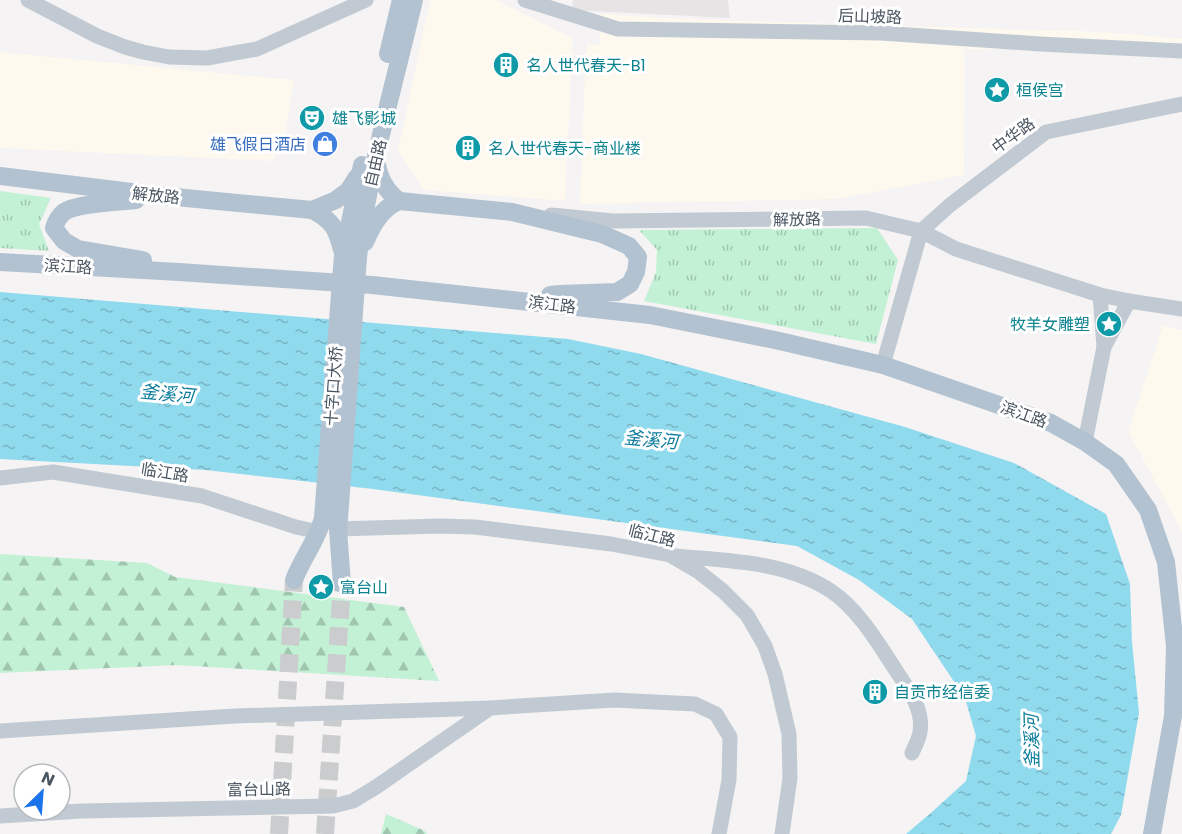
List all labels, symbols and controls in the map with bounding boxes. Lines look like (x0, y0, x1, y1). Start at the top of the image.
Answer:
street label: 后山坡路 (838, 4, 902, 29)
building icon: 名人世代春天-B1 (491, 50, 521, 80)
place label: 名人世代春天-B1 (526, 54, 646, 77)
place icon: 桓侯宫 (982, 75, 1012, 105)
place label: 桓侯宫 (1016, 79, 1064, 102)
theatre icon: 雄飞影城 (297, 103, 327, 133)
place label: 雄飞影城 (332, 107, 396, 130)
street label: 中华路 (987, 112, 1039, 159)
shop icon: 雄飞假日酒店 (310, 129, 340, 159)
place label: 雄飞假日酒店 (210, 133, 306, 156)
building icon: 名人世代春天-商业楼 (453, 133, 483, 163)
street label: 自由路 (359, 137, 392, 189)
place label: 名人世代春天-商业楼 (488, 137, 641, 160)
street label: 解放路 (131, 182, 181, 209)
street label: 解放路 (773, 208, 821, 231)
street label: 滨江路 (43, 254, 93, 279)
street label: 滨江路 (527, 290, 577, 319)
place icon: 牧羊女雕塑 (1094, 309, 1124, 339)
place label: 牧羊女雕塑 (1010, 313, 1090, 336)
street label: 十字口大桥 (319, 345, 348, 427)
water label: 釜溪河 (139, 379, 198, 409)
street label: 滨江路 (997, 395, 1050, 433)
water label: 釜溪河 (623, 425, 682, 455)
street label: 临江路 (139, 457, 190, 488)
street label: 临江路 (626, 519, 678, 552)
place icon: 富台山 (306, 572, 336, 602)
place label: 富台山 (340, 576, 388, 599)
building icon: 自贡市经信委 (860, 677, 890, 707)
place label: 自贡市经信委 (894, 681, 990, 704)
water label: 釜溪河 (1018, 711, 1044, 768)
north arrow (12, 762, 72, 822)
text: N (38, 766, 58, 792)
street label: 富台山路 (227, 777, 291, 802)

